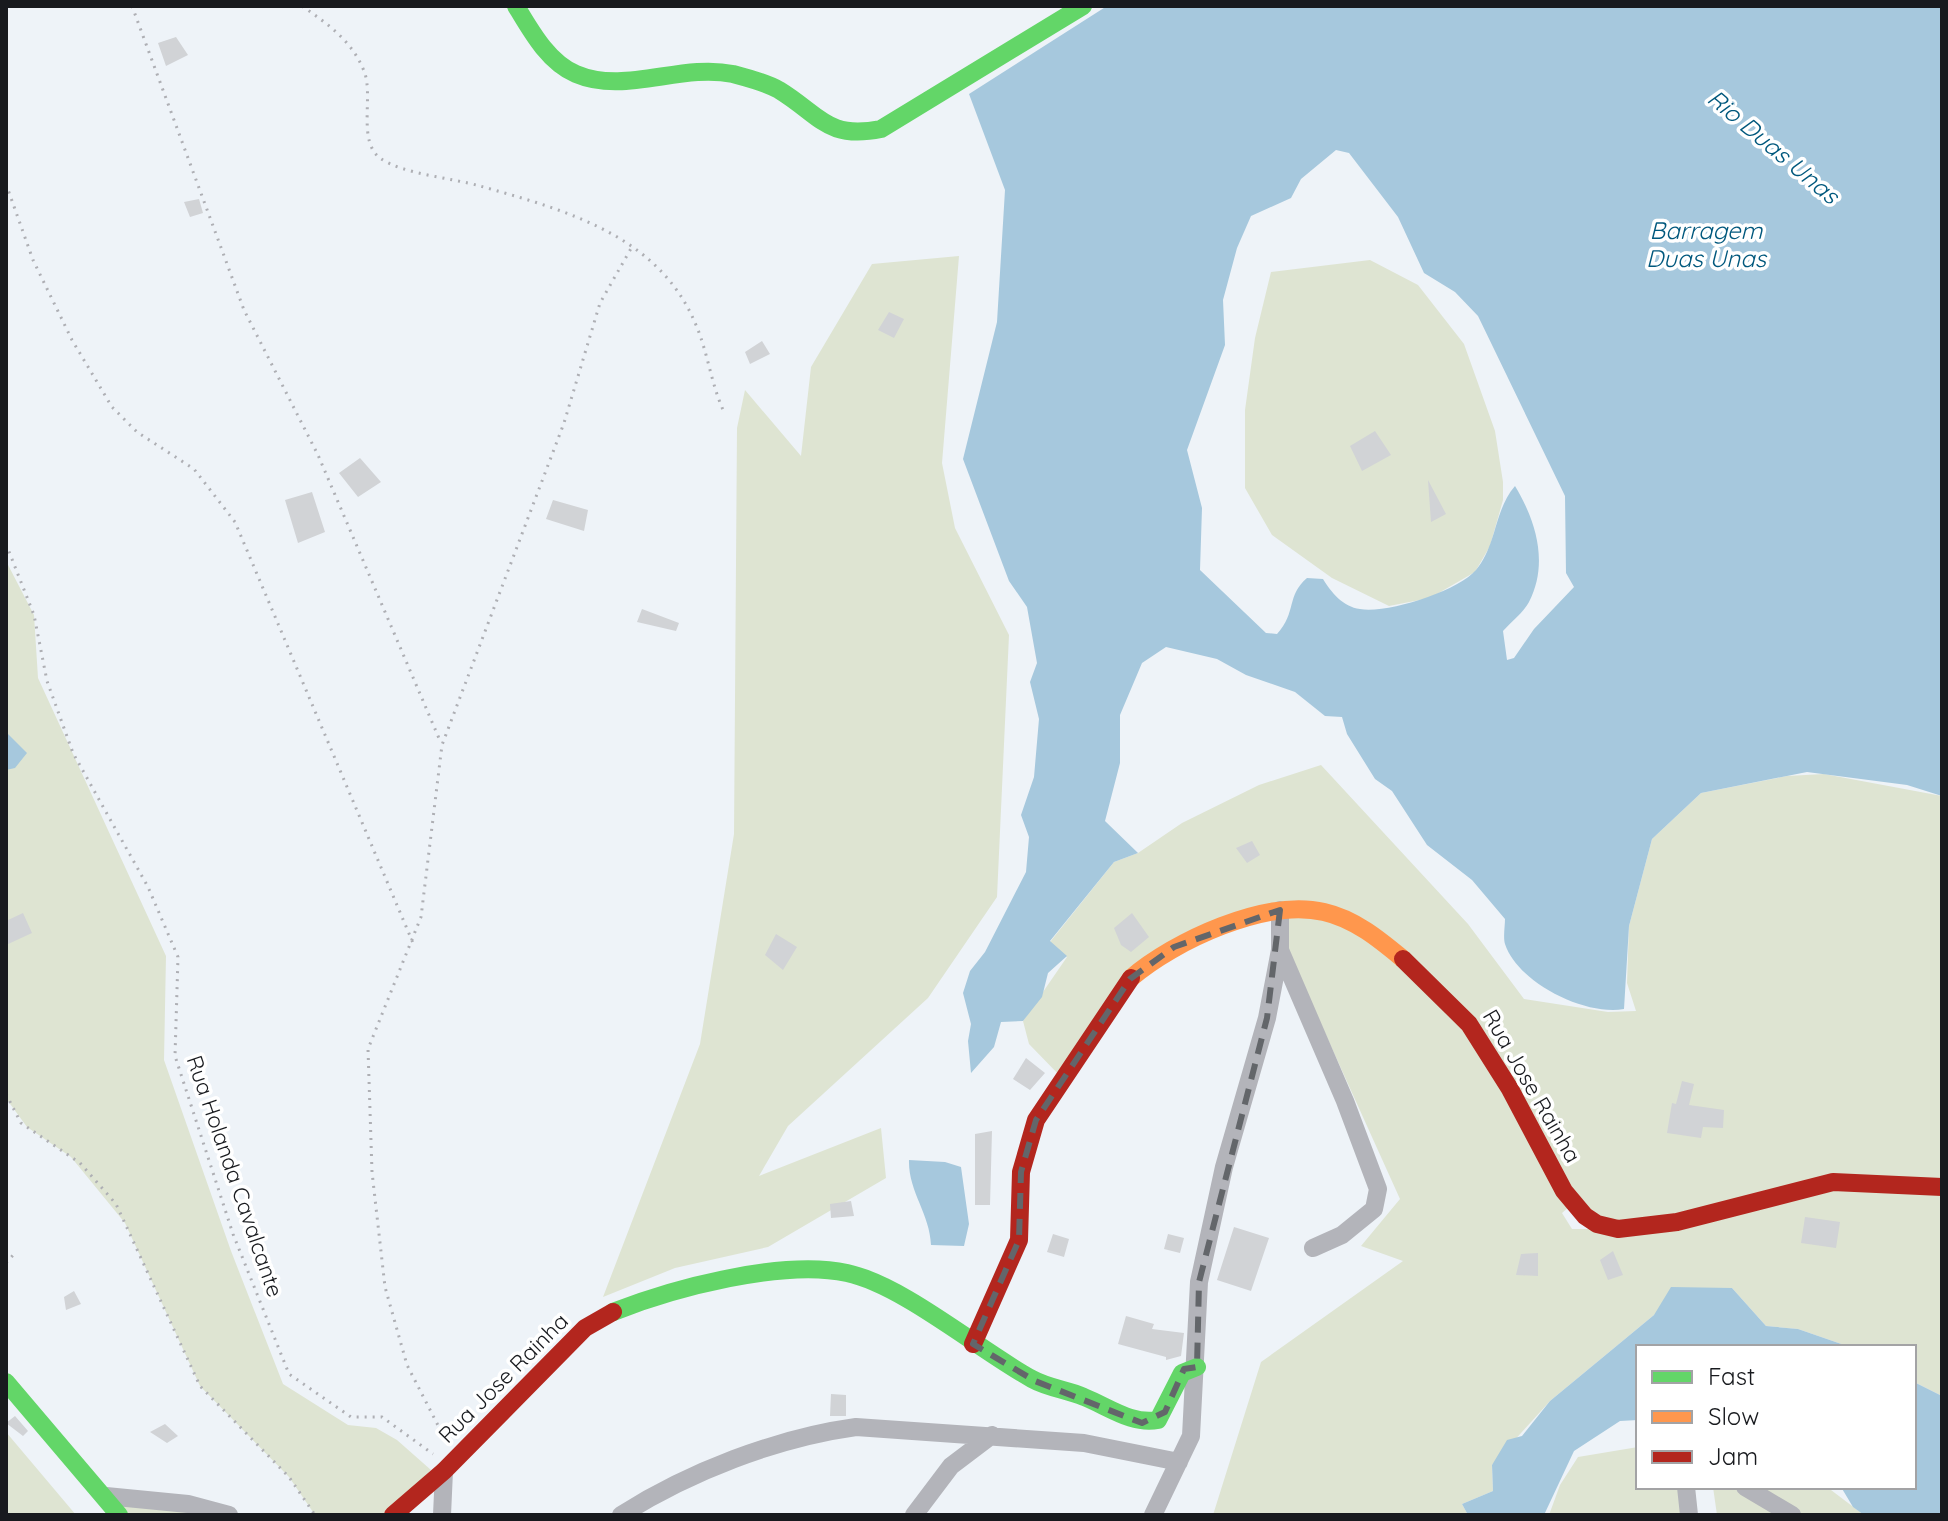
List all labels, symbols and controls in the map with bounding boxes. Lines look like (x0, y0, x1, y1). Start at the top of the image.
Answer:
water label: Rio Duas Unas (1702, 83, 1847, 211)
water label: Barragem Duas Unas (1646, 215, 1768, 273)
street label: Rua Jose Rainha (1477, 1004, 1587, 1168)
street label: Rua Holanda Cavalcante (180, 1051, 290, 1301)
street label: Rua Jose Rainha (432, 1307, 574, 1449)
legend (1636, 1345, 1916, 1489)
text: Fast (1708, 1361, 1755, 1391)
text: Slow (1708, 1401, 1759, 1431)
text: Jam (1708, 1441, 1758, 1471)

